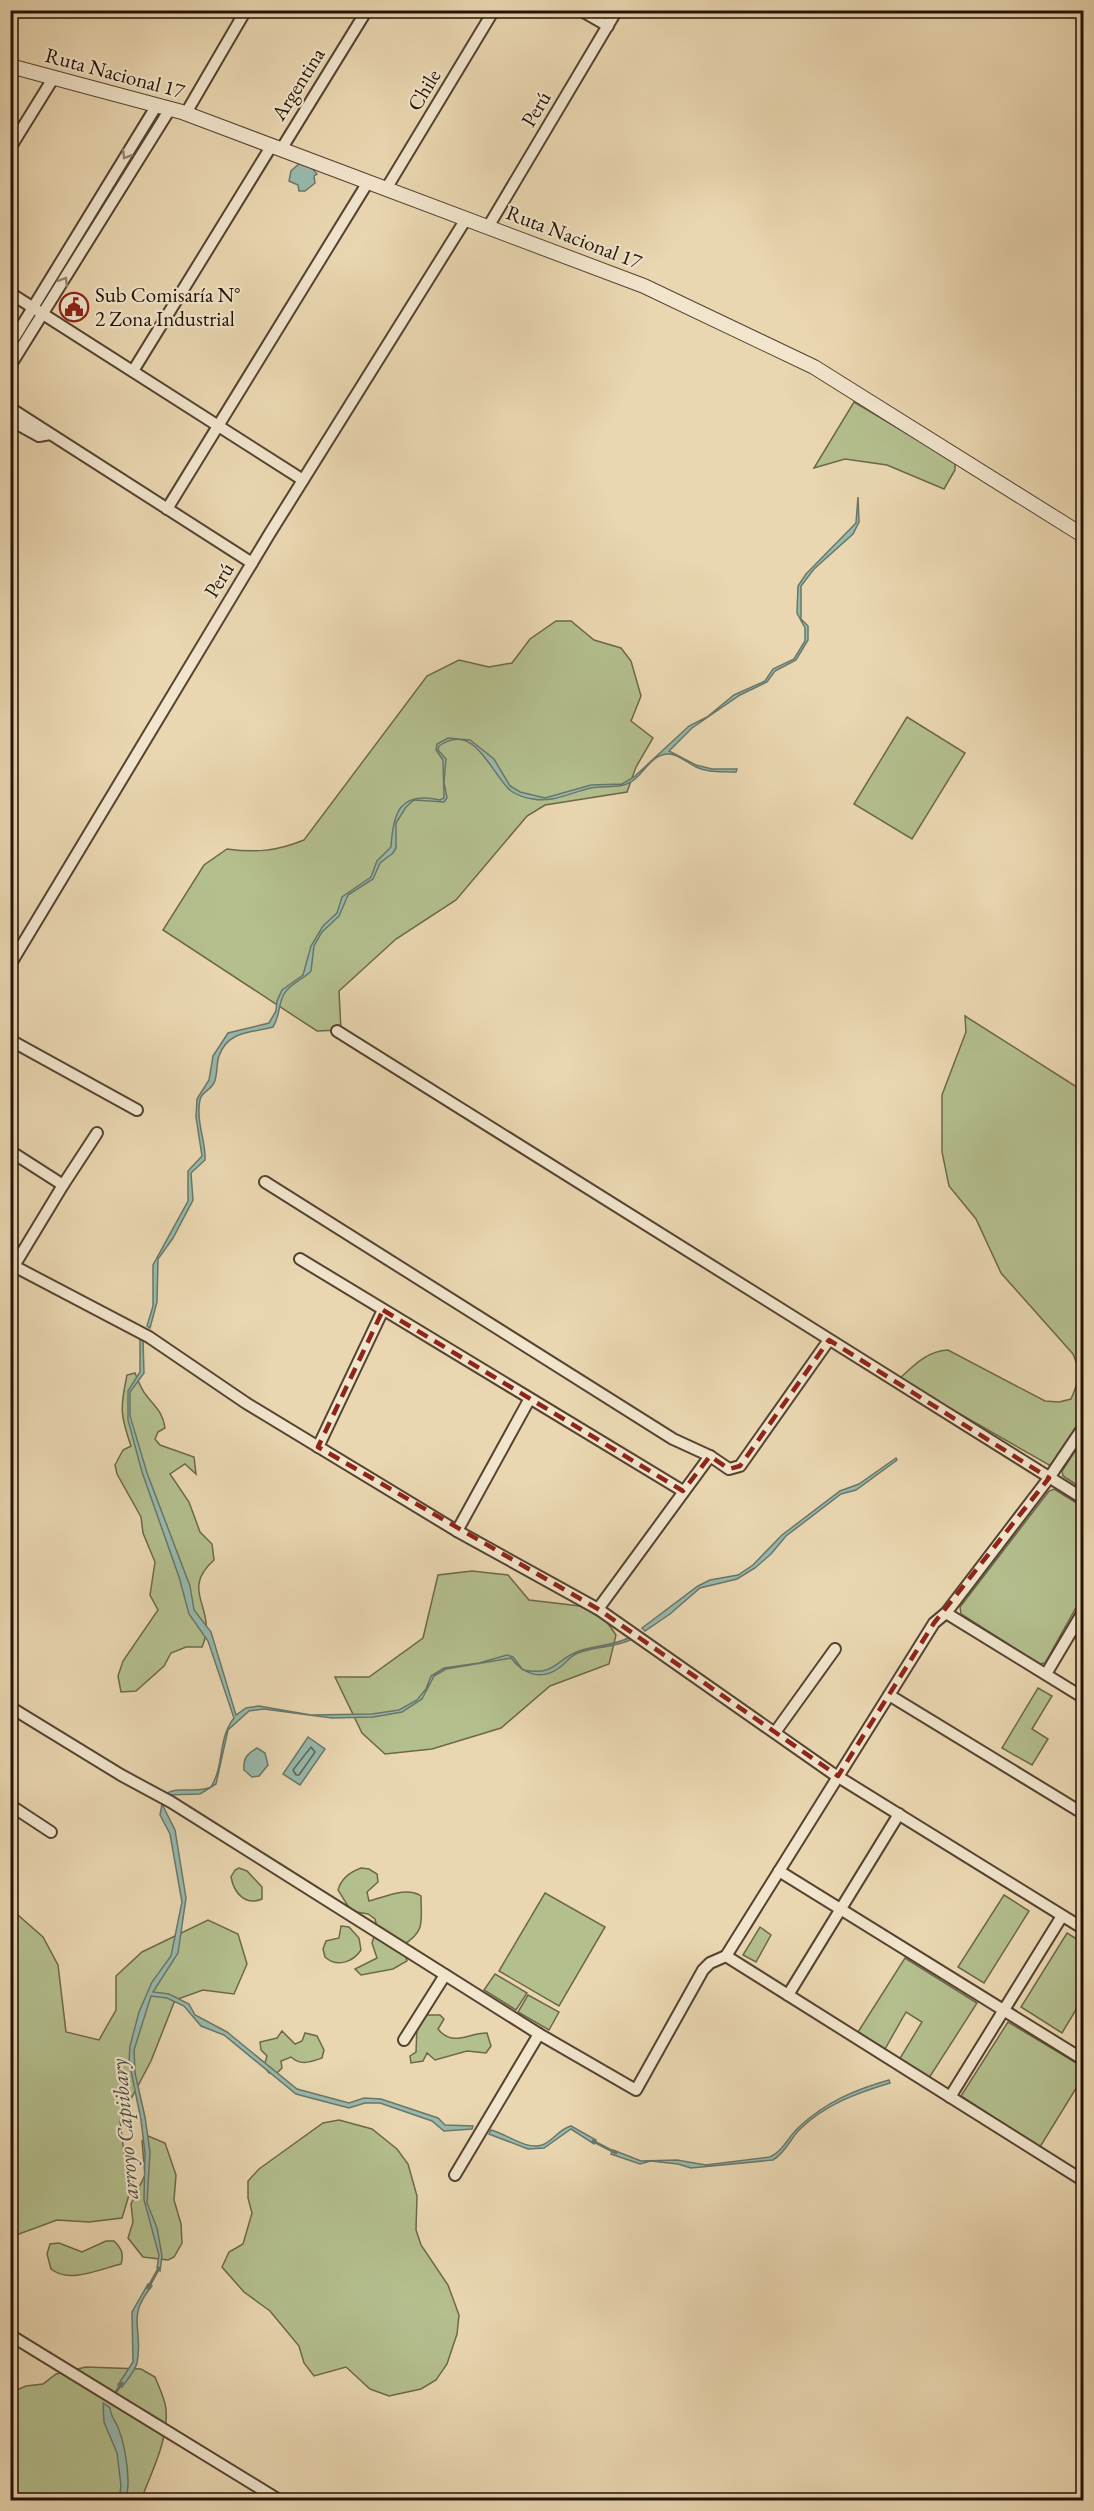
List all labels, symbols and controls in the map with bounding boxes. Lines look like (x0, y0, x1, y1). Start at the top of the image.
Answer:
street label: Ruta Nacional 17 (42, 41, 189, 104)
street label: Argentina (264, 42, 331, 126)
street label: Chile (401, 64, 447, 116)
street label: Perú (515, 86, 557, 131)
one-way arrow (122, 149, 134, 159)
street label: Ruta Nacional 17 (503, 198, 647, 275)
one-way arrow (57, 277, 68, 288)
place label: Sub Comisaría N° 2 Zona Industrial (95, 281, 240, 332)
public building icon: Sub Comisaría N° 2 Zona Industrial (58, 291, 90, 323)
street label: Perú (197, 557, 240, 603)
water label: arroyo Capiibary (104, 2057, 145, 2201)

